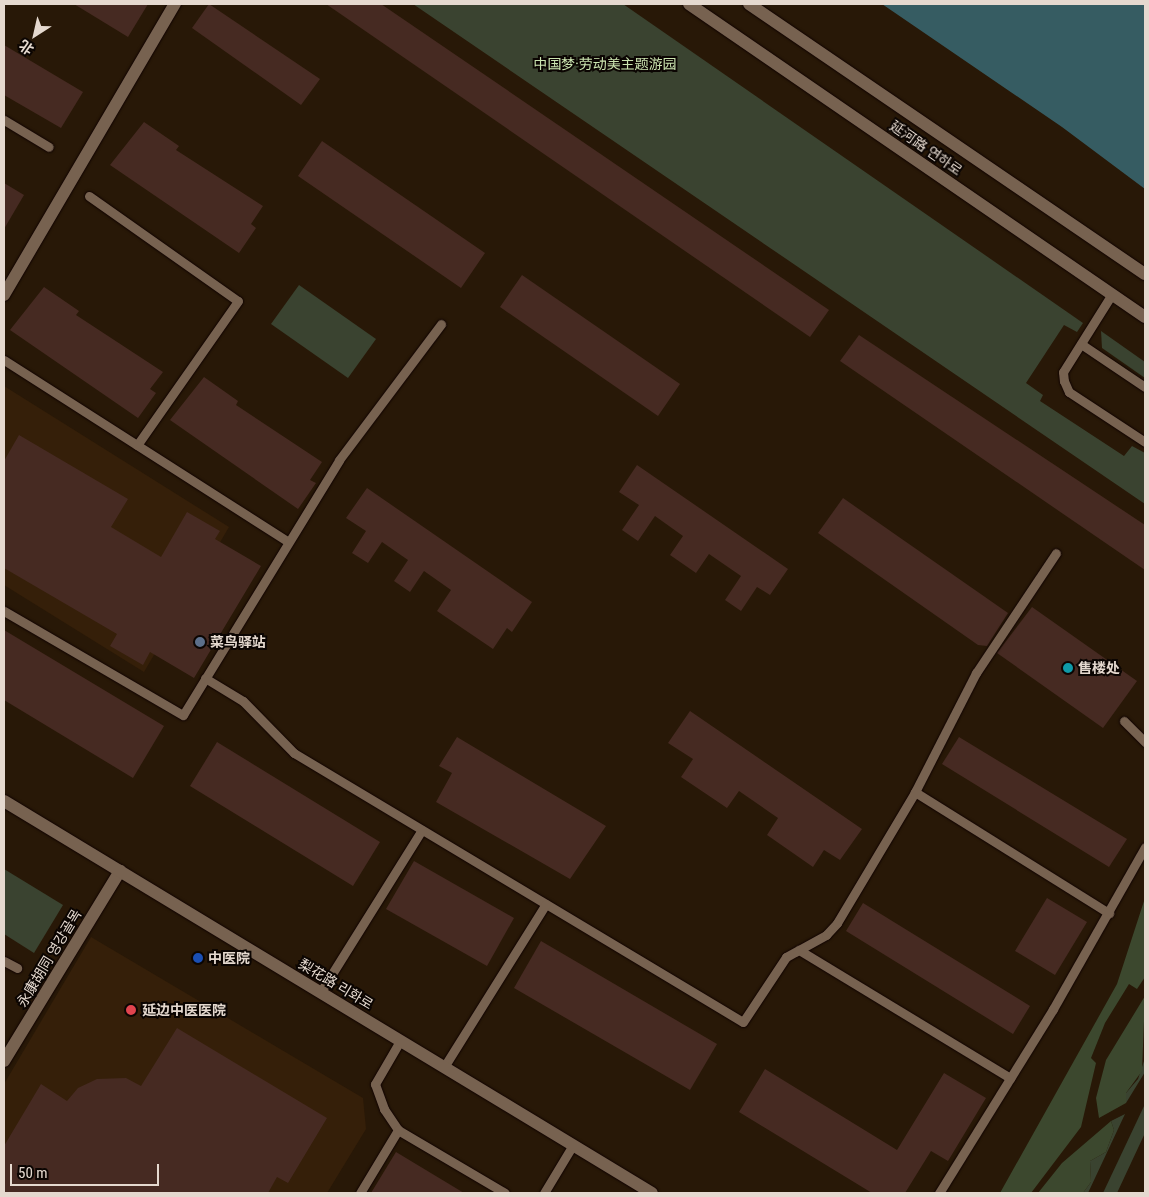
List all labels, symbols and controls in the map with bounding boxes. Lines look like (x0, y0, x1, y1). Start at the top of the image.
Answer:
north arrow (10, 10, 60, 60)
text: 北 (16, 37, 37, 58)
park label: 中国梦·劳动美主题游园 (533, 56, 677, 72)
street label: 延河路 연하로 (887, 117, 965, 179)
place label: 菜鸟驿站 (210, 634, 266, 650)
marker: 菜鸟驿站 (194, 636, 206, 648)
place label: 售楼处 (1078, 660, 1120, 676)
marker: 售楼处 (1062, 662, 1074, 674)
street label: 永康胡同 영강골목 (13, 906, 85, 1010)
place label: 中医院 (208, 950, 250, 966)
marker: 中医院 (192, 952, 204, 964)
street label: 梨花路 리화로 (296, 955, 376, 1013)
place label: 延边中医医院 (142, 1002, 226, 1018)
marker: 延边中医医院 (124, 1003, 138, 1017)
scale bar (12, 1154, 161, 1186)
text: 50 m (18, 1164, 48, 1182)

